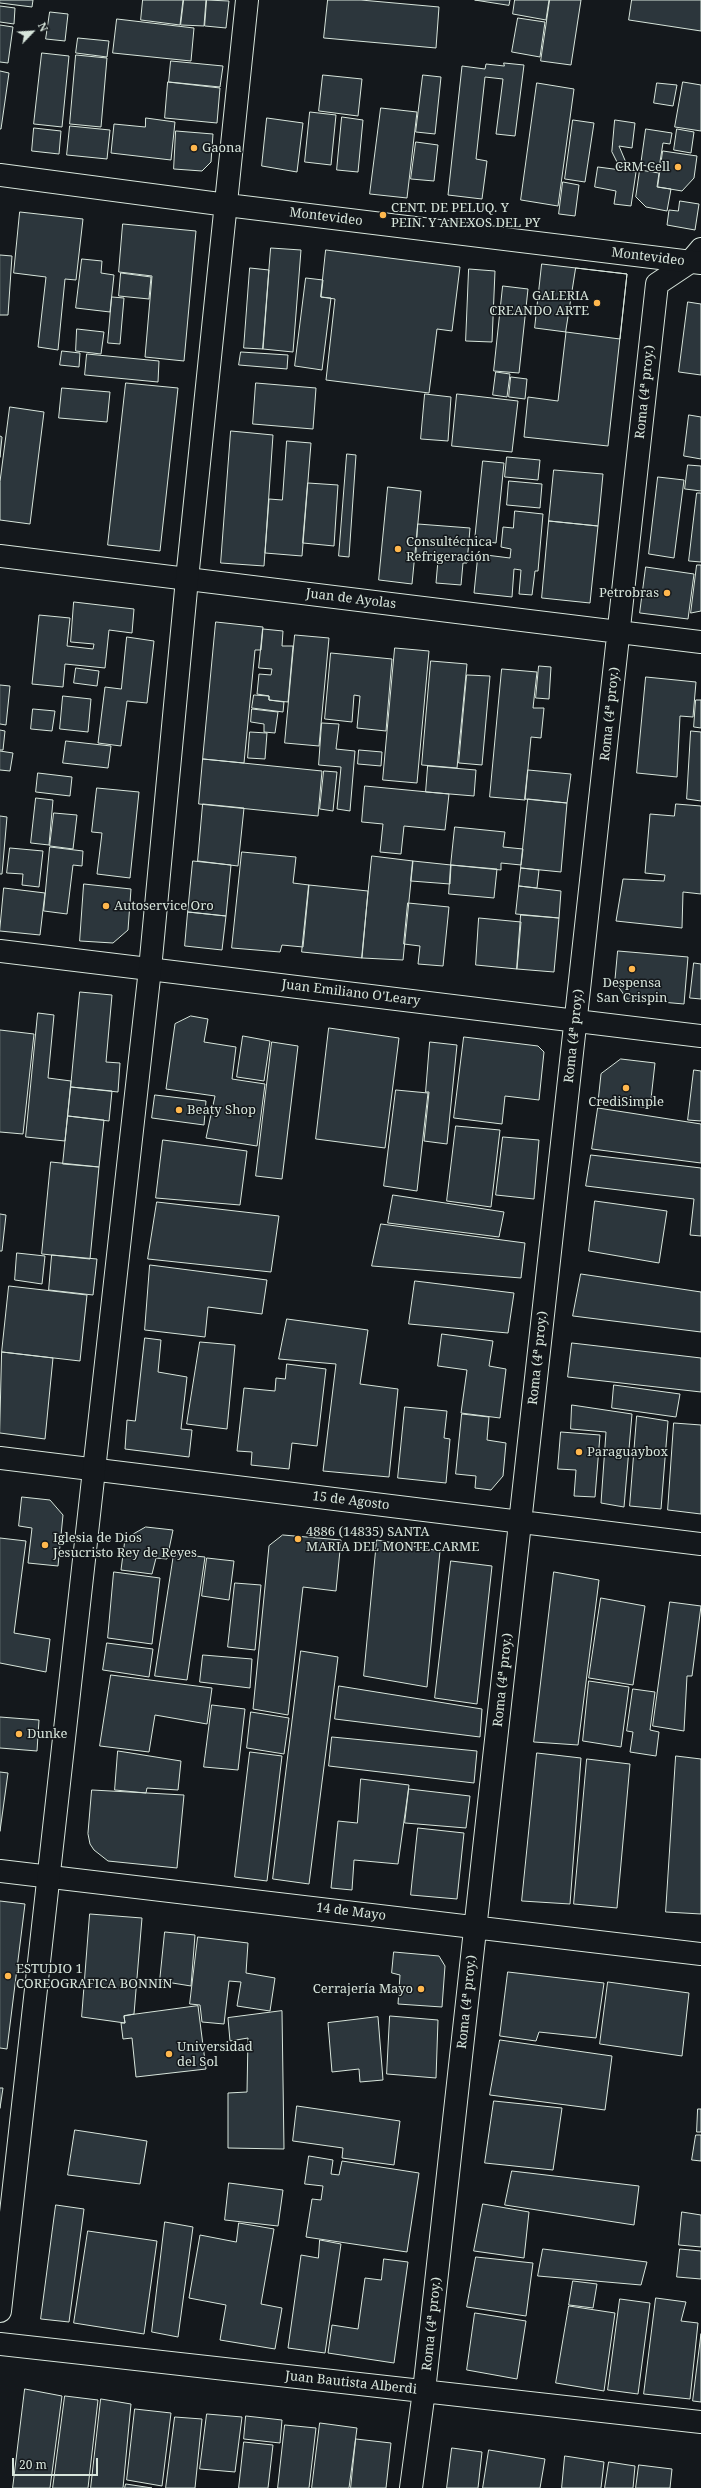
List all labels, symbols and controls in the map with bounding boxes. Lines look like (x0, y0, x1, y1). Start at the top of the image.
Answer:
north arrow (12, 12, 52, 52)
text: N (35, 20, 52, 34)
place label: Gaona (202, 140, 242, 156)
marker: Gaona (189, 143, 199, 153)
place label: CRM Cell (615, 159, 670, 175)
marker: CRM Cell (673, 162, 683, 172)
place label: CENT. DE PELUQ. Y PEIN. Y ANEXOS DEL PY (391, 200, 540, 231)
street label: Montevideo (288, 205, 364, 229)
marker: CENT. DE PELUQ. Y PEIN. Y ANEXOS DEL PY (378, 210, 388, 220)
street label: Montevideo (610, 245, 686, 269)
place label: GALERIA CREANDO ARTE (489, 288, 589, 319)
marker: GALERIA CREANDO ARTE (592, 298, 602, 308)
street label: Roma (4ª proy.) (632, 344, 658, 440)
place label: Consultécnica Refrigeración (406, 534, 492, 565)
marker: Consultécnica Refrigeración (393, 544, 403, 554)
place label: Petrobras (599, 585, 659, 601)
street label: Juan de Ayolas (305, 586, 397, 612)
marker: Petrobras (662, 588, 672, 598)
street label: Roma (4ª proy.) (597, 666, 623, 762)
place label: Autoservice Oro (114, 898, 214, 914)
marker: Autoservice Oro (101, 901, 111, 911)
marker: Despensa San Crispin (627, 964, 637, 974)
place label: Despensa San Crispin (597, 975, 667, 1006)
street label: Juan Emiliano O'Leary (281, 977, 421, 1009)
street label: Roma (4ª proy.) (561, 988, 587, 1084)
marker: CrediSimple (621, 1083, 631, 1093)
place label: CrediSimple (588, 1094, 664, 1110)
place label: Beaty Shop (187, 1102, 256, 1118)
marker: Beaty Shop (174, 1105, 184, 1115)
street label: Roma (4ª proy.) (525, 1310, 551, 1406)
place label: Paraguaybox (587, 1444, 668, 1460)
marker: Paraguaybox (574, 1447, 584, 1457)
street label: 15 de Agosto (312, 1489, 390, 1513)
place label: 4886 (14835) SANTA MARIA DEL MONTE CARME (306, 1524, 479, 1555)
place label: Iglesia de Dios Jesucristo Rey de Reyes (53, 1530, 197, 1561)
marker: 4886 (14835) SANTA MARIA DEL MONTE CARME (293, 1534, 303, 1544)
marker: Iglesia de Dios Jesucristo Rey de Reyes (40, 1540, 50, 1550)
street label: Roma (4ª proy.) (490, 1632, 516, 1728)
place label: Dunke (27, 1726, 67, 1742)
marker: Dunke (14, 1729, 24, 1739)
street label: 14 de Mayo (315, 1900, 387, 1924)
street label: Roma (4ª proy.) (454, 1954, 480, 2050)
place label: ESTUDIO 1 COREOGRAFICA BONNIN (16, 1961, 173, 1992)
marker: ESTUDIO 1 COREOGRAFICA BONNIN (3, 1971, 13, 1981)
place label: Cerrajería Mayo (313, 1981, 413, 1997)
marker: Cerrajería Mayo (416, 1984, 426, 1994)
place label: Universidad del Sol (177, 2039, 253, 2070)
marker: Universidad del Sol (164, 2049, 174, 2059)
street label: Roma (4ª proy.) (419, 2276, 445, 2372)
street label: Juan Bautista Alberdi (284, 2368, 418, 2398)
scale bar (14, 2450, 100, 2476)
text: 20 m (19, 2456, 47, 2473)

